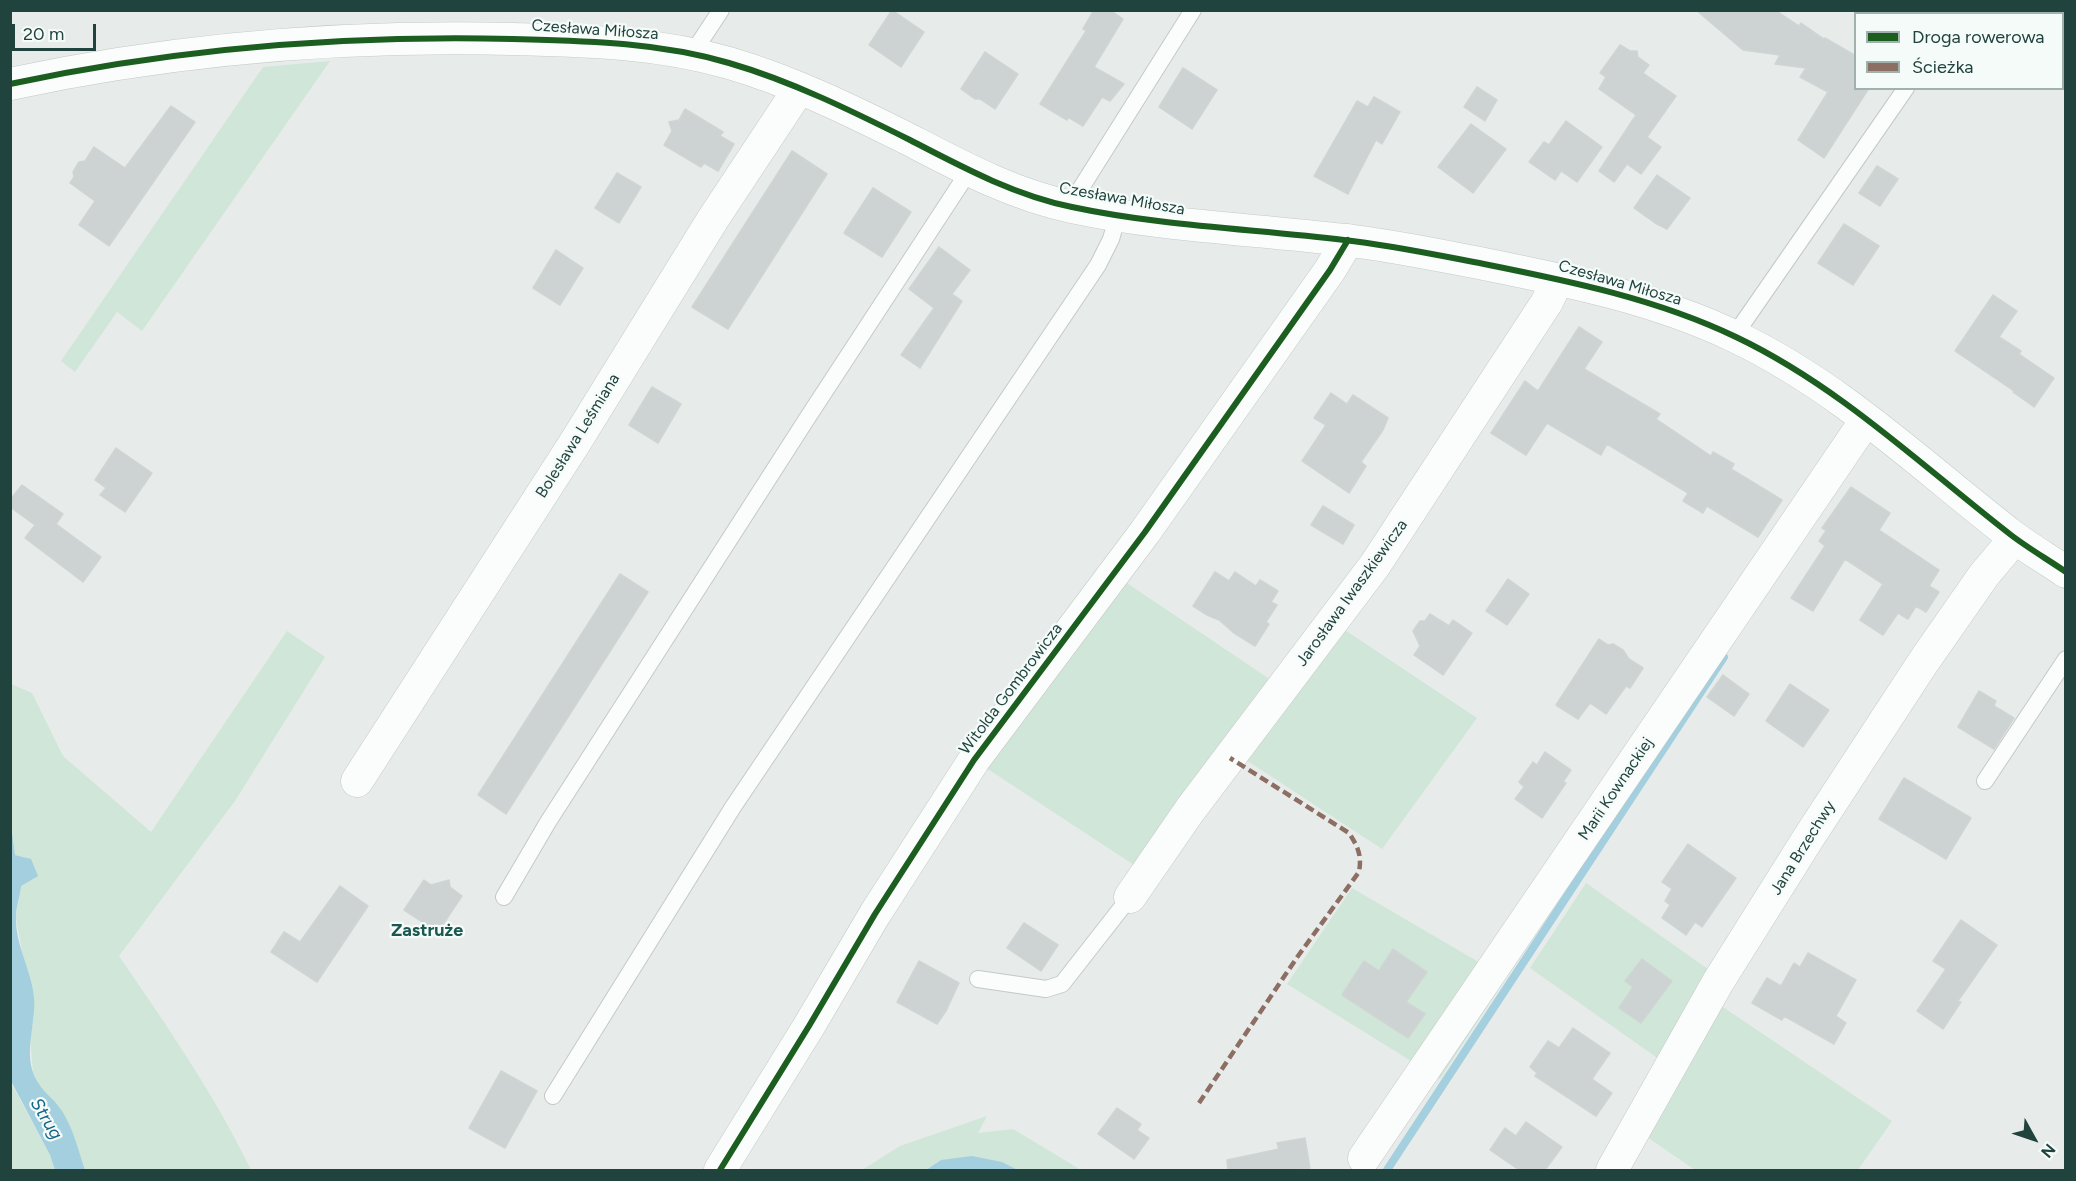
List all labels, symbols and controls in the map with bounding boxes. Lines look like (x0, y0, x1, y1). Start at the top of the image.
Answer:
scale bar (15, 12, 99, 50)
legend (1854, 12, 2064, 90)
street label: Czesława Miłosza (531, 16, 659, 44)
text: 20 m (23, 23, 64, 45)
text: Droga rowerowa (1912, 26, 2044, 48)
text: Ścieżka (1912, 56, 1973, 78)
street label: Czesława Miłosza (1058, 179, 1186, 219)
street label: Czesława Miłosza (1556, 256, 1684, 310)
street label: Bolesława Leśmiana (532, 370, 624, 502)
street label: Jarosława Iwaszkiewicza (1292, 516, 1412, 670)
street label: Witolda Gombrowicza (955, 620, 1067, 758)
street label: Marii Kownackiej (1574, 734, 1658, 844)
street label: Jana Brzechwy (1766, 797, 1840, 899)
district label: Zastruże (391, 920, 463, 942)
water label: Strug (25, 1094, 67, 1144)
north arrow (2004, 1109, 2064, 1169)
text: N (2037, 1140, 2059, 1162)

